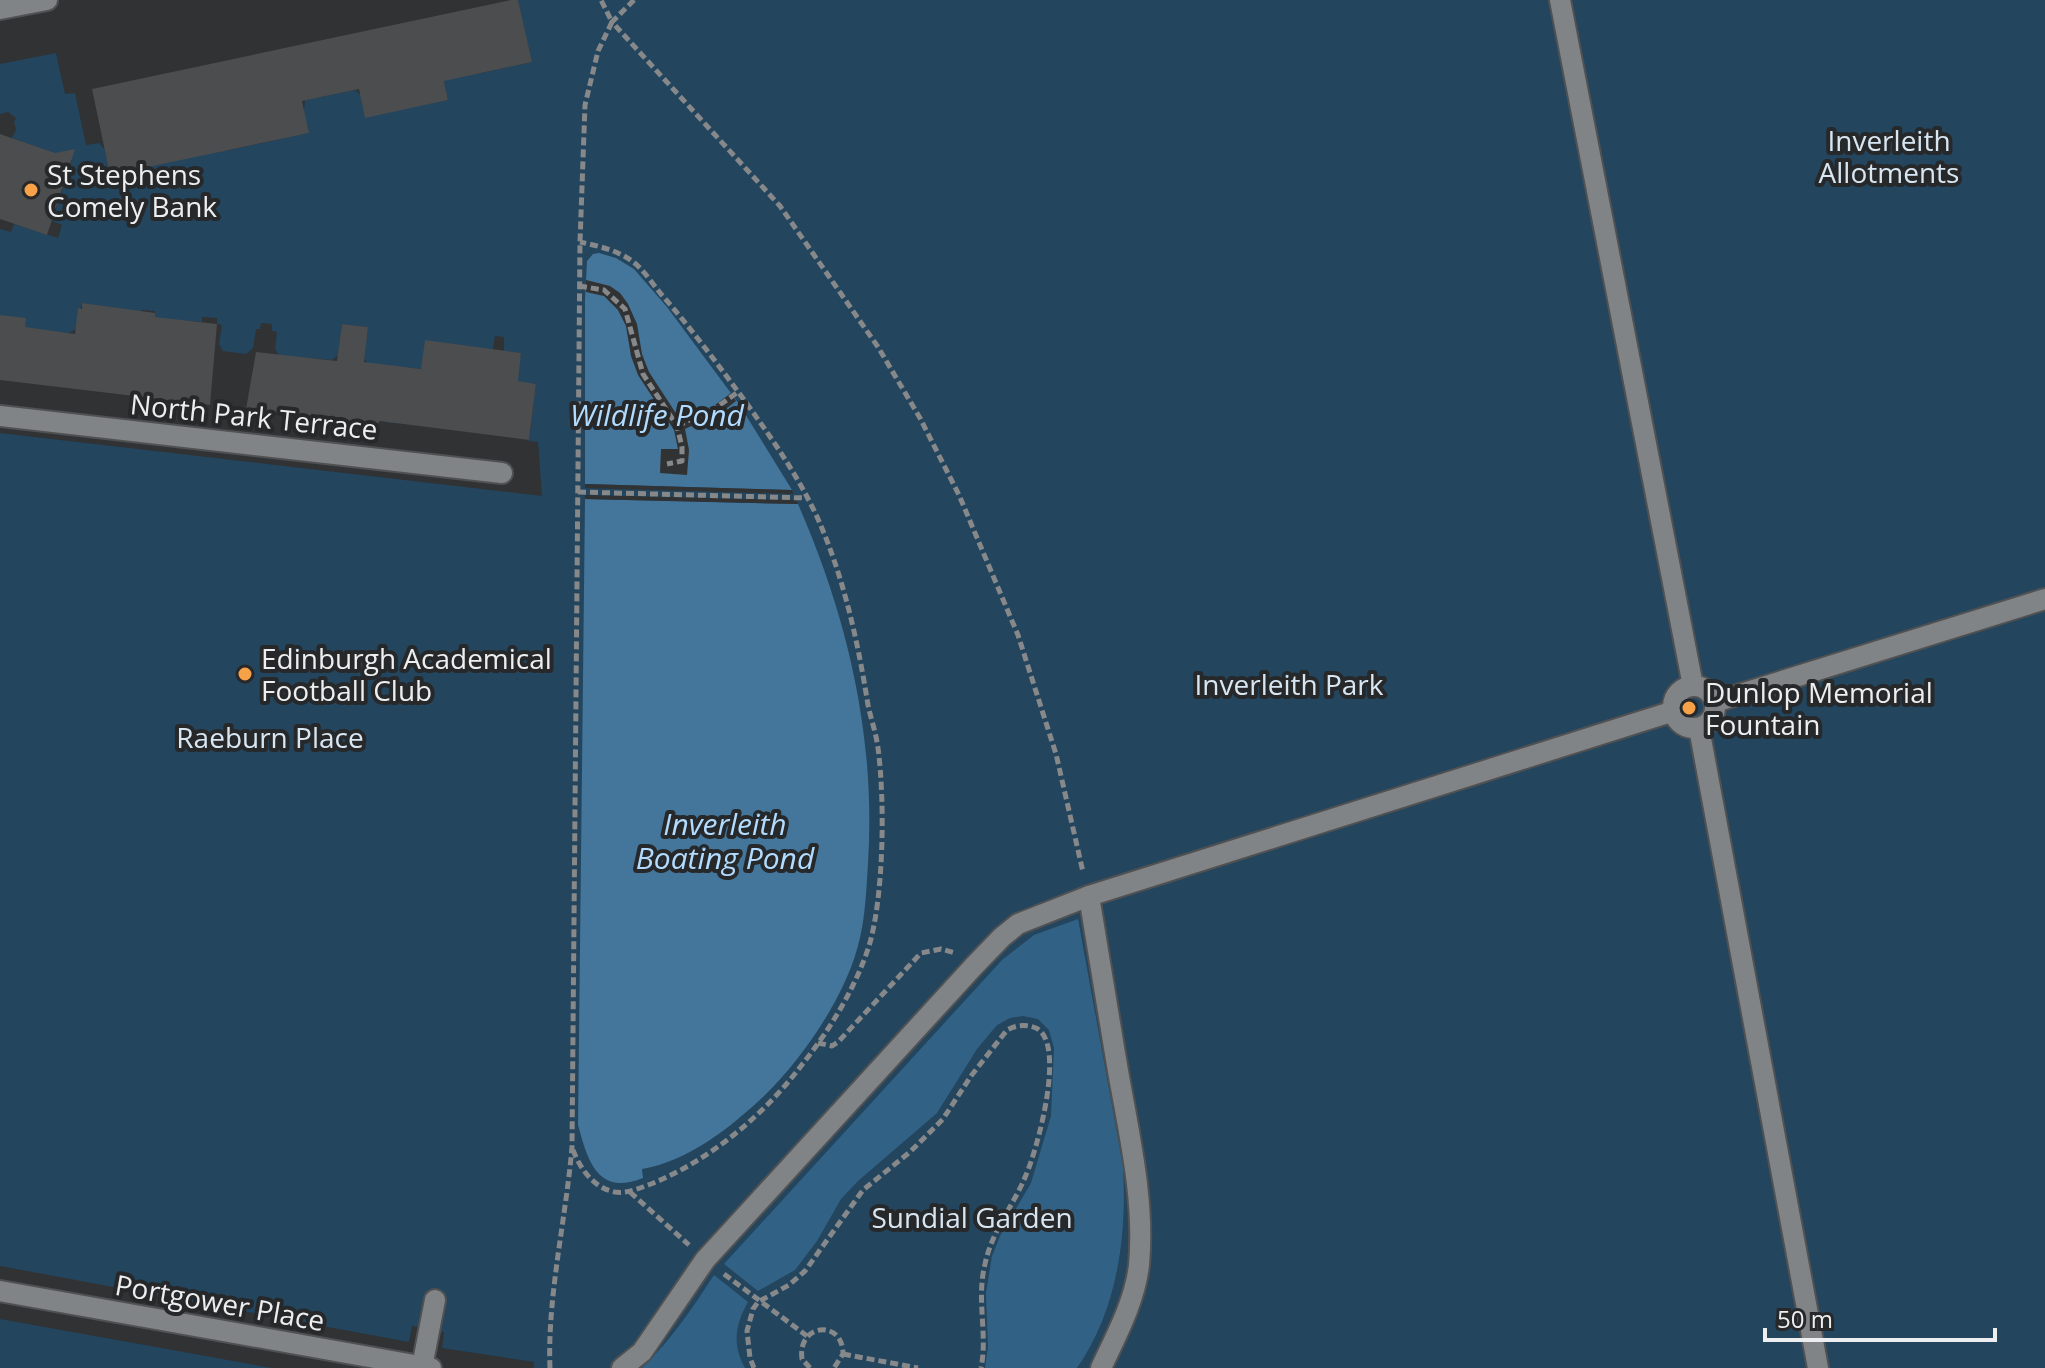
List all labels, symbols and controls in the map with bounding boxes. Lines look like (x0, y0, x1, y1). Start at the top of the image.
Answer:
park label: Inverleith Allotments (1819, 121, 1959, 191)
place label: St Stephens Comely Bank (47, 155, 217, 225)
marker: St Stephens Comely Bank (22, 181, 40, 199)
street label: North Park Terrace (129, 384, 379, 448)
water label: Wildlife Pond (570, 394, 745, 435)
place label: Edinburgh Academical Football Club (261, 639, 552, 709)
marker: Edinburgh Academical Football Club (236, 665, 254, 683)
park label: Inverleith Park (1195, 665, 1384, 703)
place label: Dunlop Memorial Fountain (1705, 673, 1933, 743)
marker: Dunlop Memorial Fountain (1680, 699, 1698, 717)
park label: Raeburn Place (176, 718, 364, 756)
water label: Inverleith Boating Pond (636, 803, 815, 878)
park label: Sundial Garden (871, 1198, 1073, 1236)
street label: Portgower Place (112, 1265, 328, 1339)
scale bar (1765, 1292, 1995, 1342)
text: 50 m (1777, 1302, 1833, 1335)

